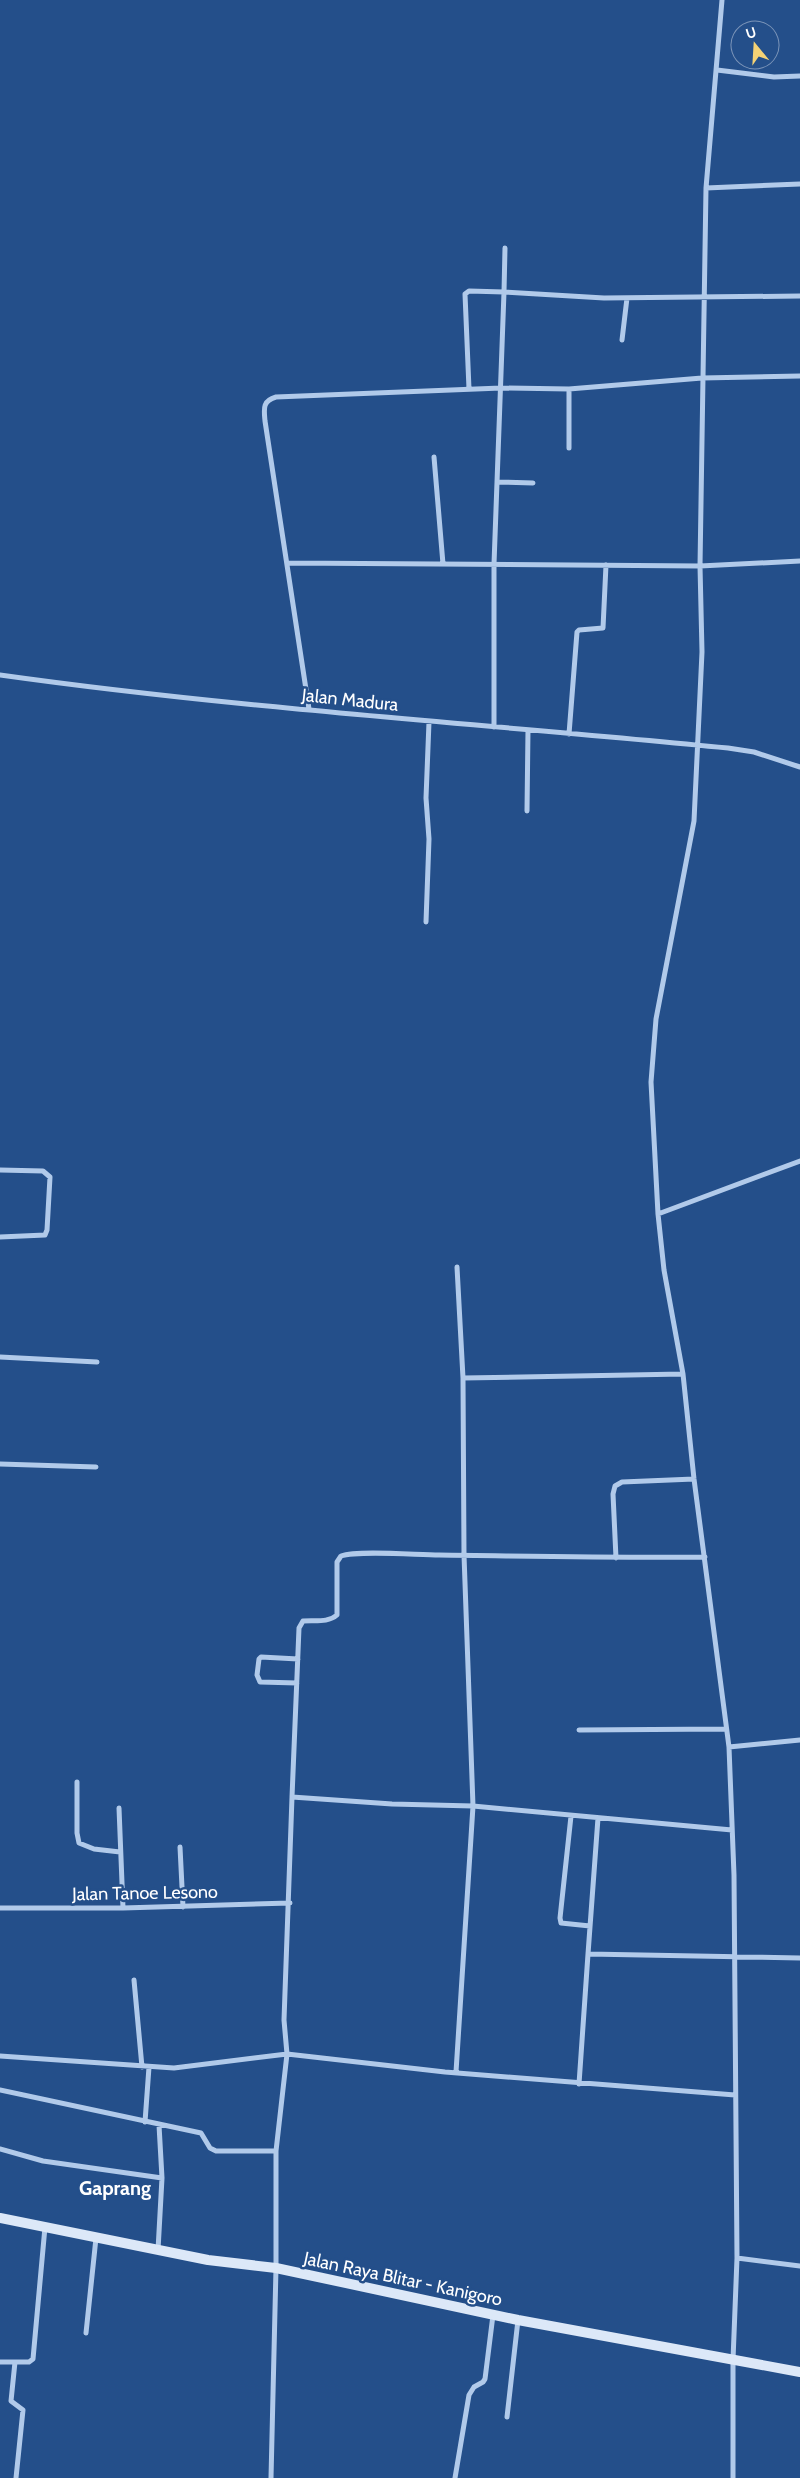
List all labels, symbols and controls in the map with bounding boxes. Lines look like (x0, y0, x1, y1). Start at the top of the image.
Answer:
north arrow (730, 20, 780, 70)
text: U (743, 23, 759, 43)
street label: Jalan Madura (300, 684, 400, 716)
street label: Jalan Tanoe Lesono (71, 1881, 218, 1905)
district label: Gaprang (79, 2176, 151, 2200)
street label: Jalan Raya Blitar - Kanigoro (301, 2247, 504, 2311)

